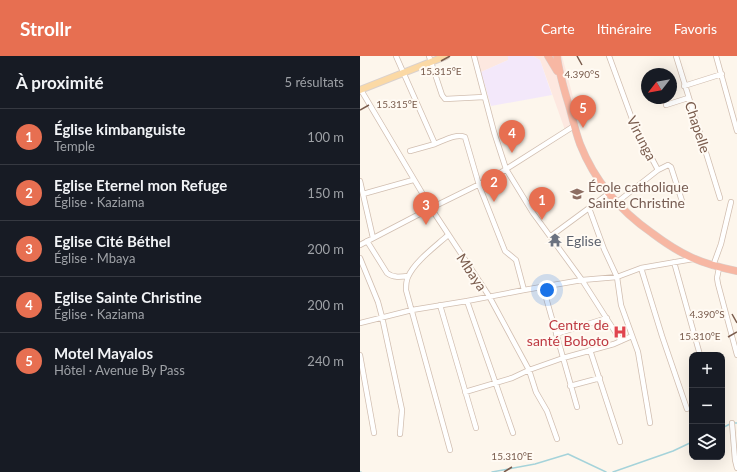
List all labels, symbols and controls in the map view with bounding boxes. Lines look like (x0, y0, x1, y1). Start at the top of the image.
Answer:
text: Strollr (20, 17, 71, 40)
text: Carte (541, 20, 575, 37)
text: Itinéraire (597, 20, 652, 37)
text: Favoris (674, 20, 717, 37)
text: 15.315°E (420, 65, 462, 77)
text: 4.390°S (564, 68, 600, 80)
north arrow (641, 68, 677, 104)
text: À proximité (16, 72, 104, 93)
text: 5 résultats (285, 74, 344, 90)
pin: 5 (570, 95, 596, 128)
text: 15.315°E (376, 98, 418, 110)
street label: Chapelle (682, 99, 714, 155)
street label: Virunga (624, 113, 660, 163)
text: Église kimbanguiste (54, 120, 185, 138)
pin: 4 (499, 120, 525, 153)
text: 1 (25, 129, 33, 145)
text: 100 m (307, 129, 344, 145)
text: Temple (54, 138, 95, 154)
pin: 2 (481, 169, 507, 202)
text: Eglise Eternel mon Refuge (54, 176, 227, 194)
place label: École catholique Sainte Christine (588, 178, 689, 211)
text: 2 (25, 185, 33, 201)
text: 150 m (307, 185, 344, 201)
school or university icon: École catholique Sainte Christine (569, 186, 585, 202)
pin: 1 (529, 187, 555, 220)
pin: 3 (413, 192, 439, 225)
text: Église · Kaziama (54, 194, 144, 210)
text: Eglise Cité Béthel (54, 232, 171, 250)
temple icon: Eglise (547, 232, 563, 248)
place label: Eglise (566, 232, 601, 249)
text: 3 (25, 241, 33, 257)
text: 200 m (307, 241, 344, 257)
text: Église · Mbaya (54, 250, 135, 266)
street label: Mbaya (453, 250, 491, 294)
your location (537, 280, 557, 300)
text: Eglise Sainte Christine (54, 288, 202, 306)
text: 4 (25, 297, 33, 313)
text: 200 m (307, 297, 344, 313)
text: Église · Kaziama (54, 306, 144, 322)
text: 4.390°S (689, 308, 725, 320)
place label: Centre de santé Boboto (527, 316, 609, 349)
hospital icon: Centre de santé Boboto (612, 324, 628, 340)
text: 15.310°E (679, 330, 721, 342)
text: Motel Mayalos (54, 344, 153, 362)
map controls (689, 352, 725, 460)
button: + (689, 352, 725, 388)
text: 5 (25, 353, 33, 369)
text: 240 m (307, 353, 344, 369)
text: Hôtel · Avenue By Pass (54, 362, 185, 378)
button: − (689, 388, 725, 424)
button: layers (689, 424, 725, 460)
text: 15.310°E (491, 450, 533, 462)

